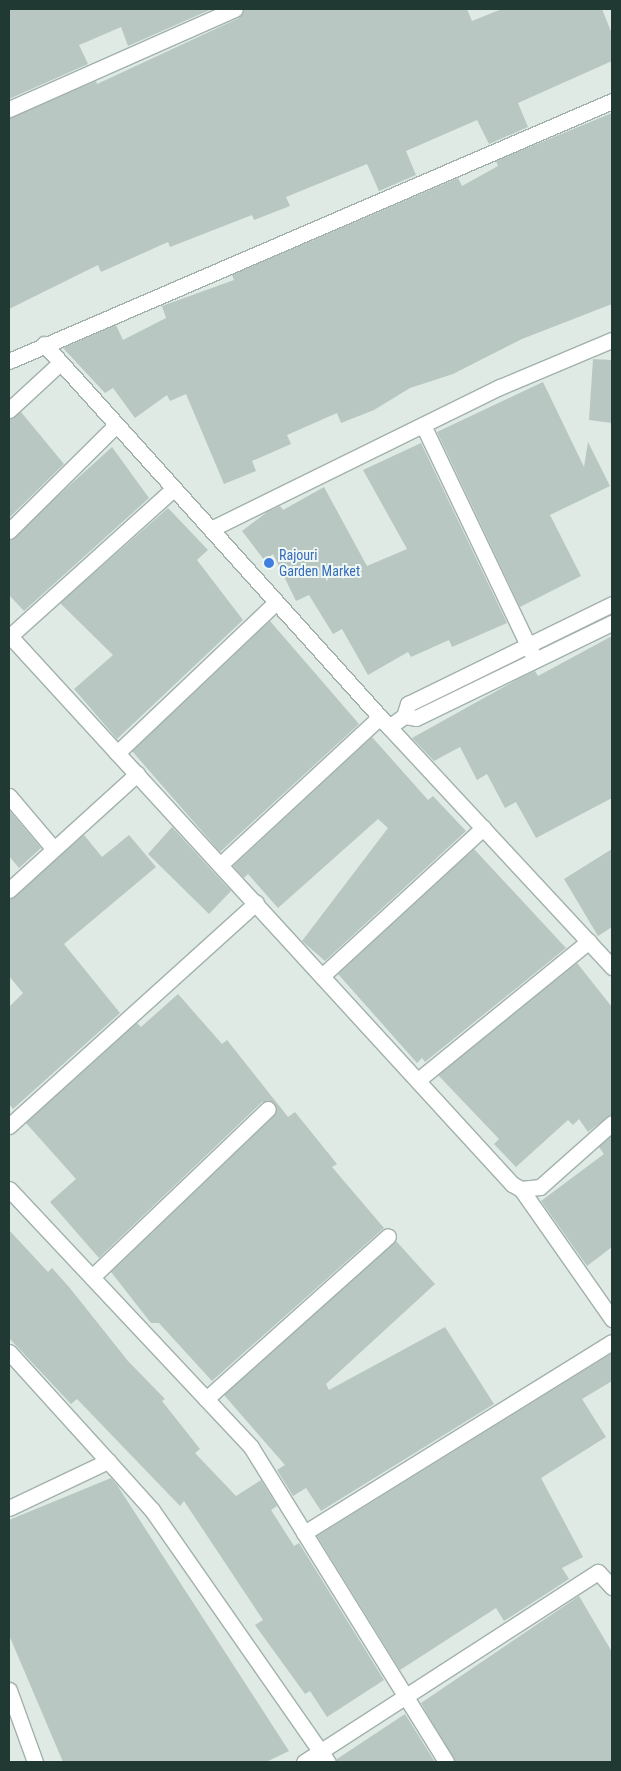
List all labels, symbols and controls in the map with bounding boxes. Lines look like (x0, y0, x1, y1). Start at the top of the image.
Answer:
place label: Rajouri Garden Market (279, 547, 360, 580)
marker: Rajouri Garden Market (263, 557, 275, 569)

